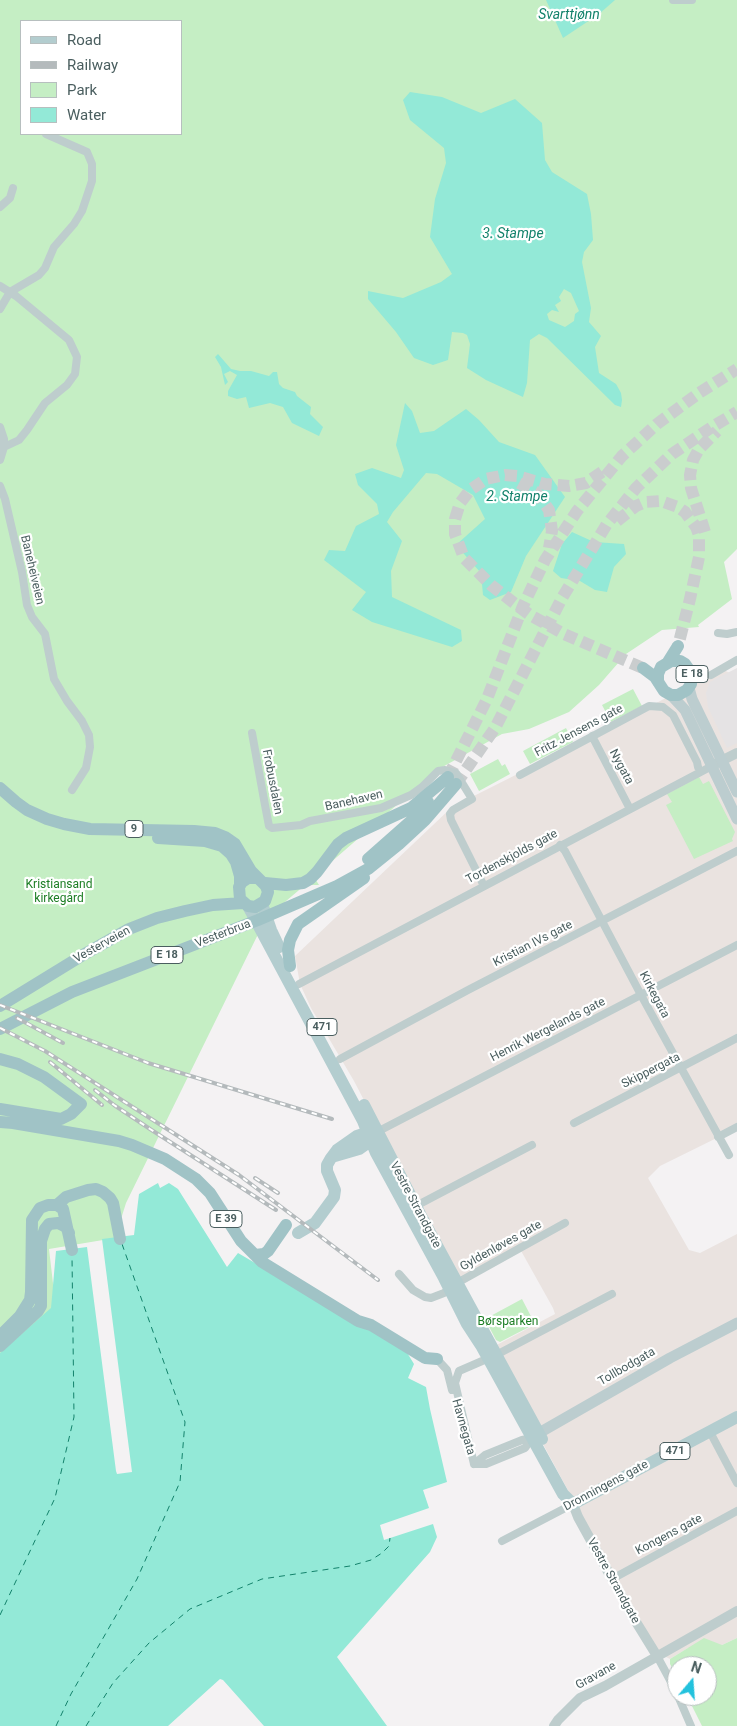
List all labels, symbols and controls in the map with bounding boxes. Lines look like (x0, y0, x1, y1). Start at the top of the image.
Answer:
water label: Svarttjønn (538, 7, 600, 23)
legend (20, 20, 182, 135)
text: Road (67, 31, 101, 49)
text: Railway (67, 56, 118, 74)
text: Park (67, 81, 97, 99)
text: Water (67, 106, 106, 124)
water label: 3. Stampe (482, 226, 544, 242)
water label: 2. Stampe (486, 489, 548, 505)
street label: Baneheiveien (17, 534, 47, 606)
road number: E 18 (676, 666, 708, 682)
street label: Fritz Jensens gate (532, 702, 626, 760)
street label: Nygata (606, 747, 636, 787)
street label: Frobusdalen (259, 748, 285, 816)
street label: Banehaven (324, 787, 384, 815)
road number: 9 (125, 821, 143, 838)
street label: Tordenskjolds gate (464, 827, 560, 887)
park label: Kristiansand kirkegård (26, 878, 92, 906)
street label: Vesterbrua (193, 917, 253, 951)
street label: Kristian IVs gate (491, 918, 575, 970)
street label: Vesterveien (71, 924, 133, 966)
road number: E 18 (151, 946, 183, 964)
street label: Kirkegata (636, 969, 672, 1021)
street label: Henrik Wergelands gate (488, 995, 608, 1065)
road number: 471 (307, 1019, 337, 1036)
street label: Skippergata (619, 1050, 683, 1092)
street label: Vestre Strandgate (386, 1159, 444, 1251)
road number: E 39 (210, 1210, 242, 1228)
street label: Gyldenløves gate (458, 1218, 544, 1274)
park label: Børsparken (478, 1315, 538, 1329)
street label: Tollbodgata (596, 1345, 658, 1389)
street label: Havnegata (448, 1397, 478, 1457)
road number: 471 (660, 1442, 690, 1460)
street label: Dronningens gate (561, 1458, 651, 1514)
street label: Kongens gate (633, 1511, 705, 1559)
street label: Vestre Strandgate (584, 1536, 642, 1626)
north arrow (667, 1656, 717, 1706)
street label: Gravane (573, 1659, 619, 1693)
text: N (689, 1659, 703, 1677)

